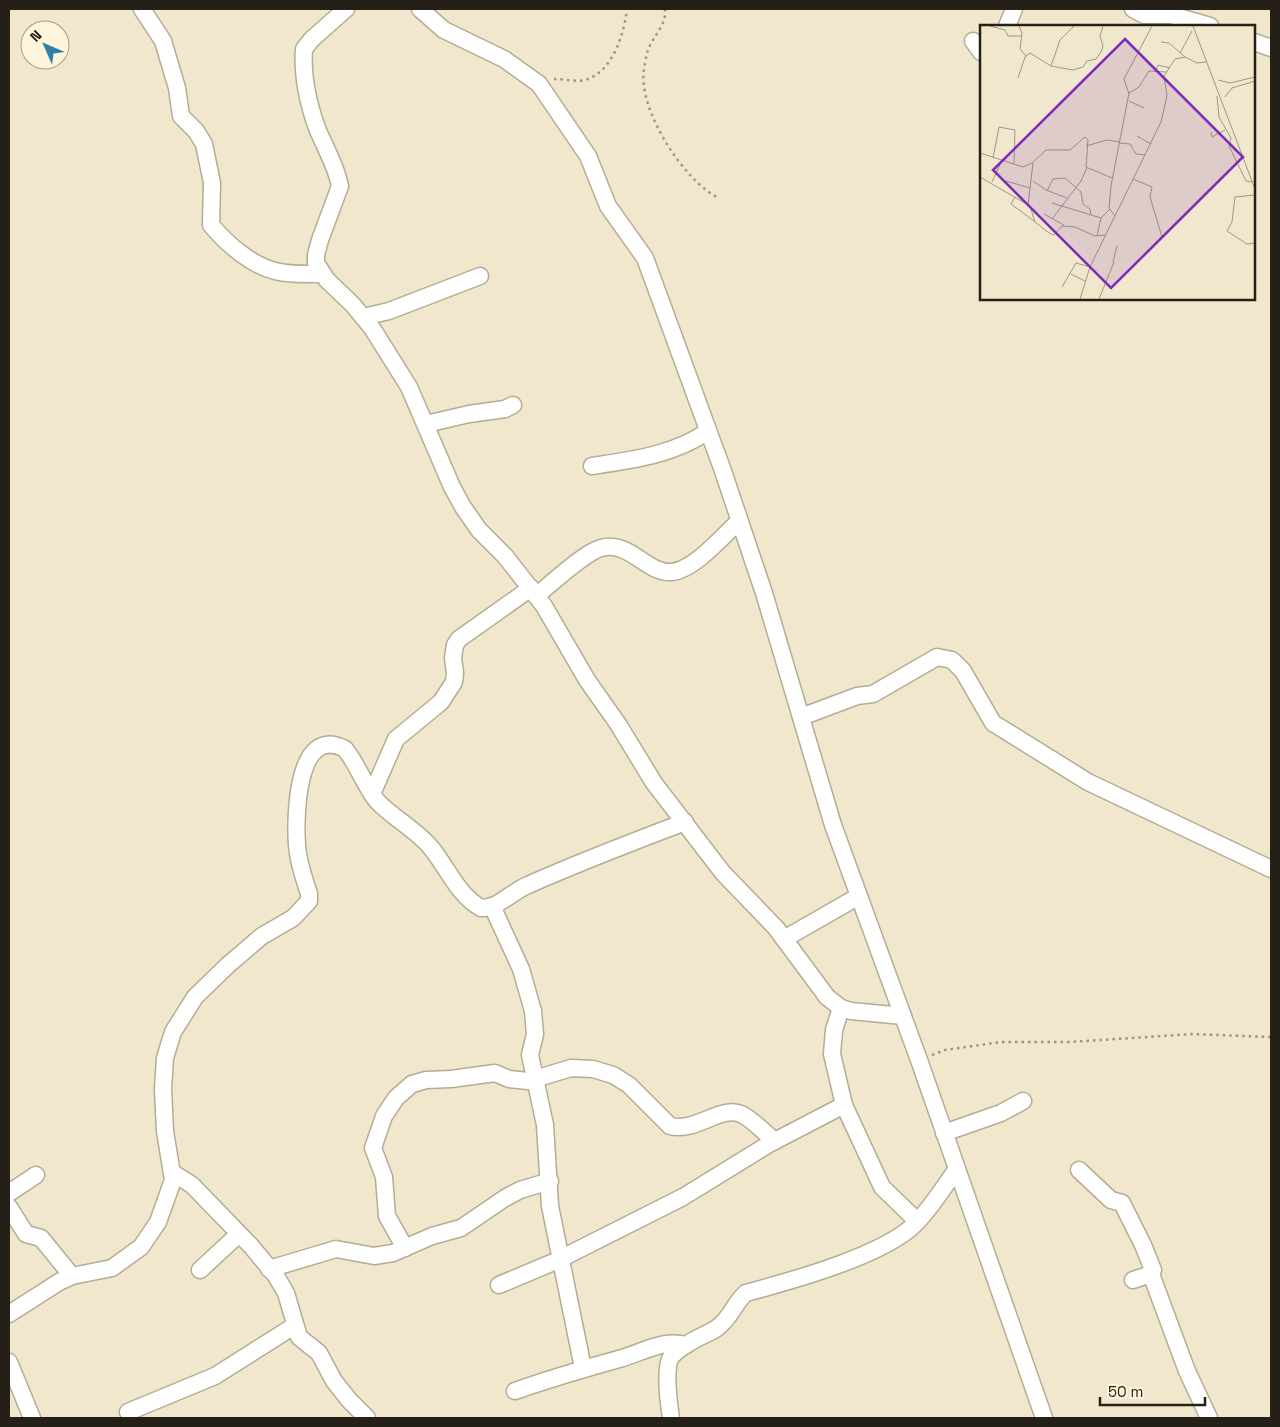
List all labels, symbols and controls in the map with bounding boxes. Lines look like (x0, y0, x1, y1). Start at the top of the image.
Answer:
north arrow (20, 20, 70, 70)
inset map (980, 25, 1255, 300)
text: N (26, 26, 45, 45)
scale bar (1100, 1374, 1205, 1406)
text: 50 m (1108, 1382, 1143, 1401)

